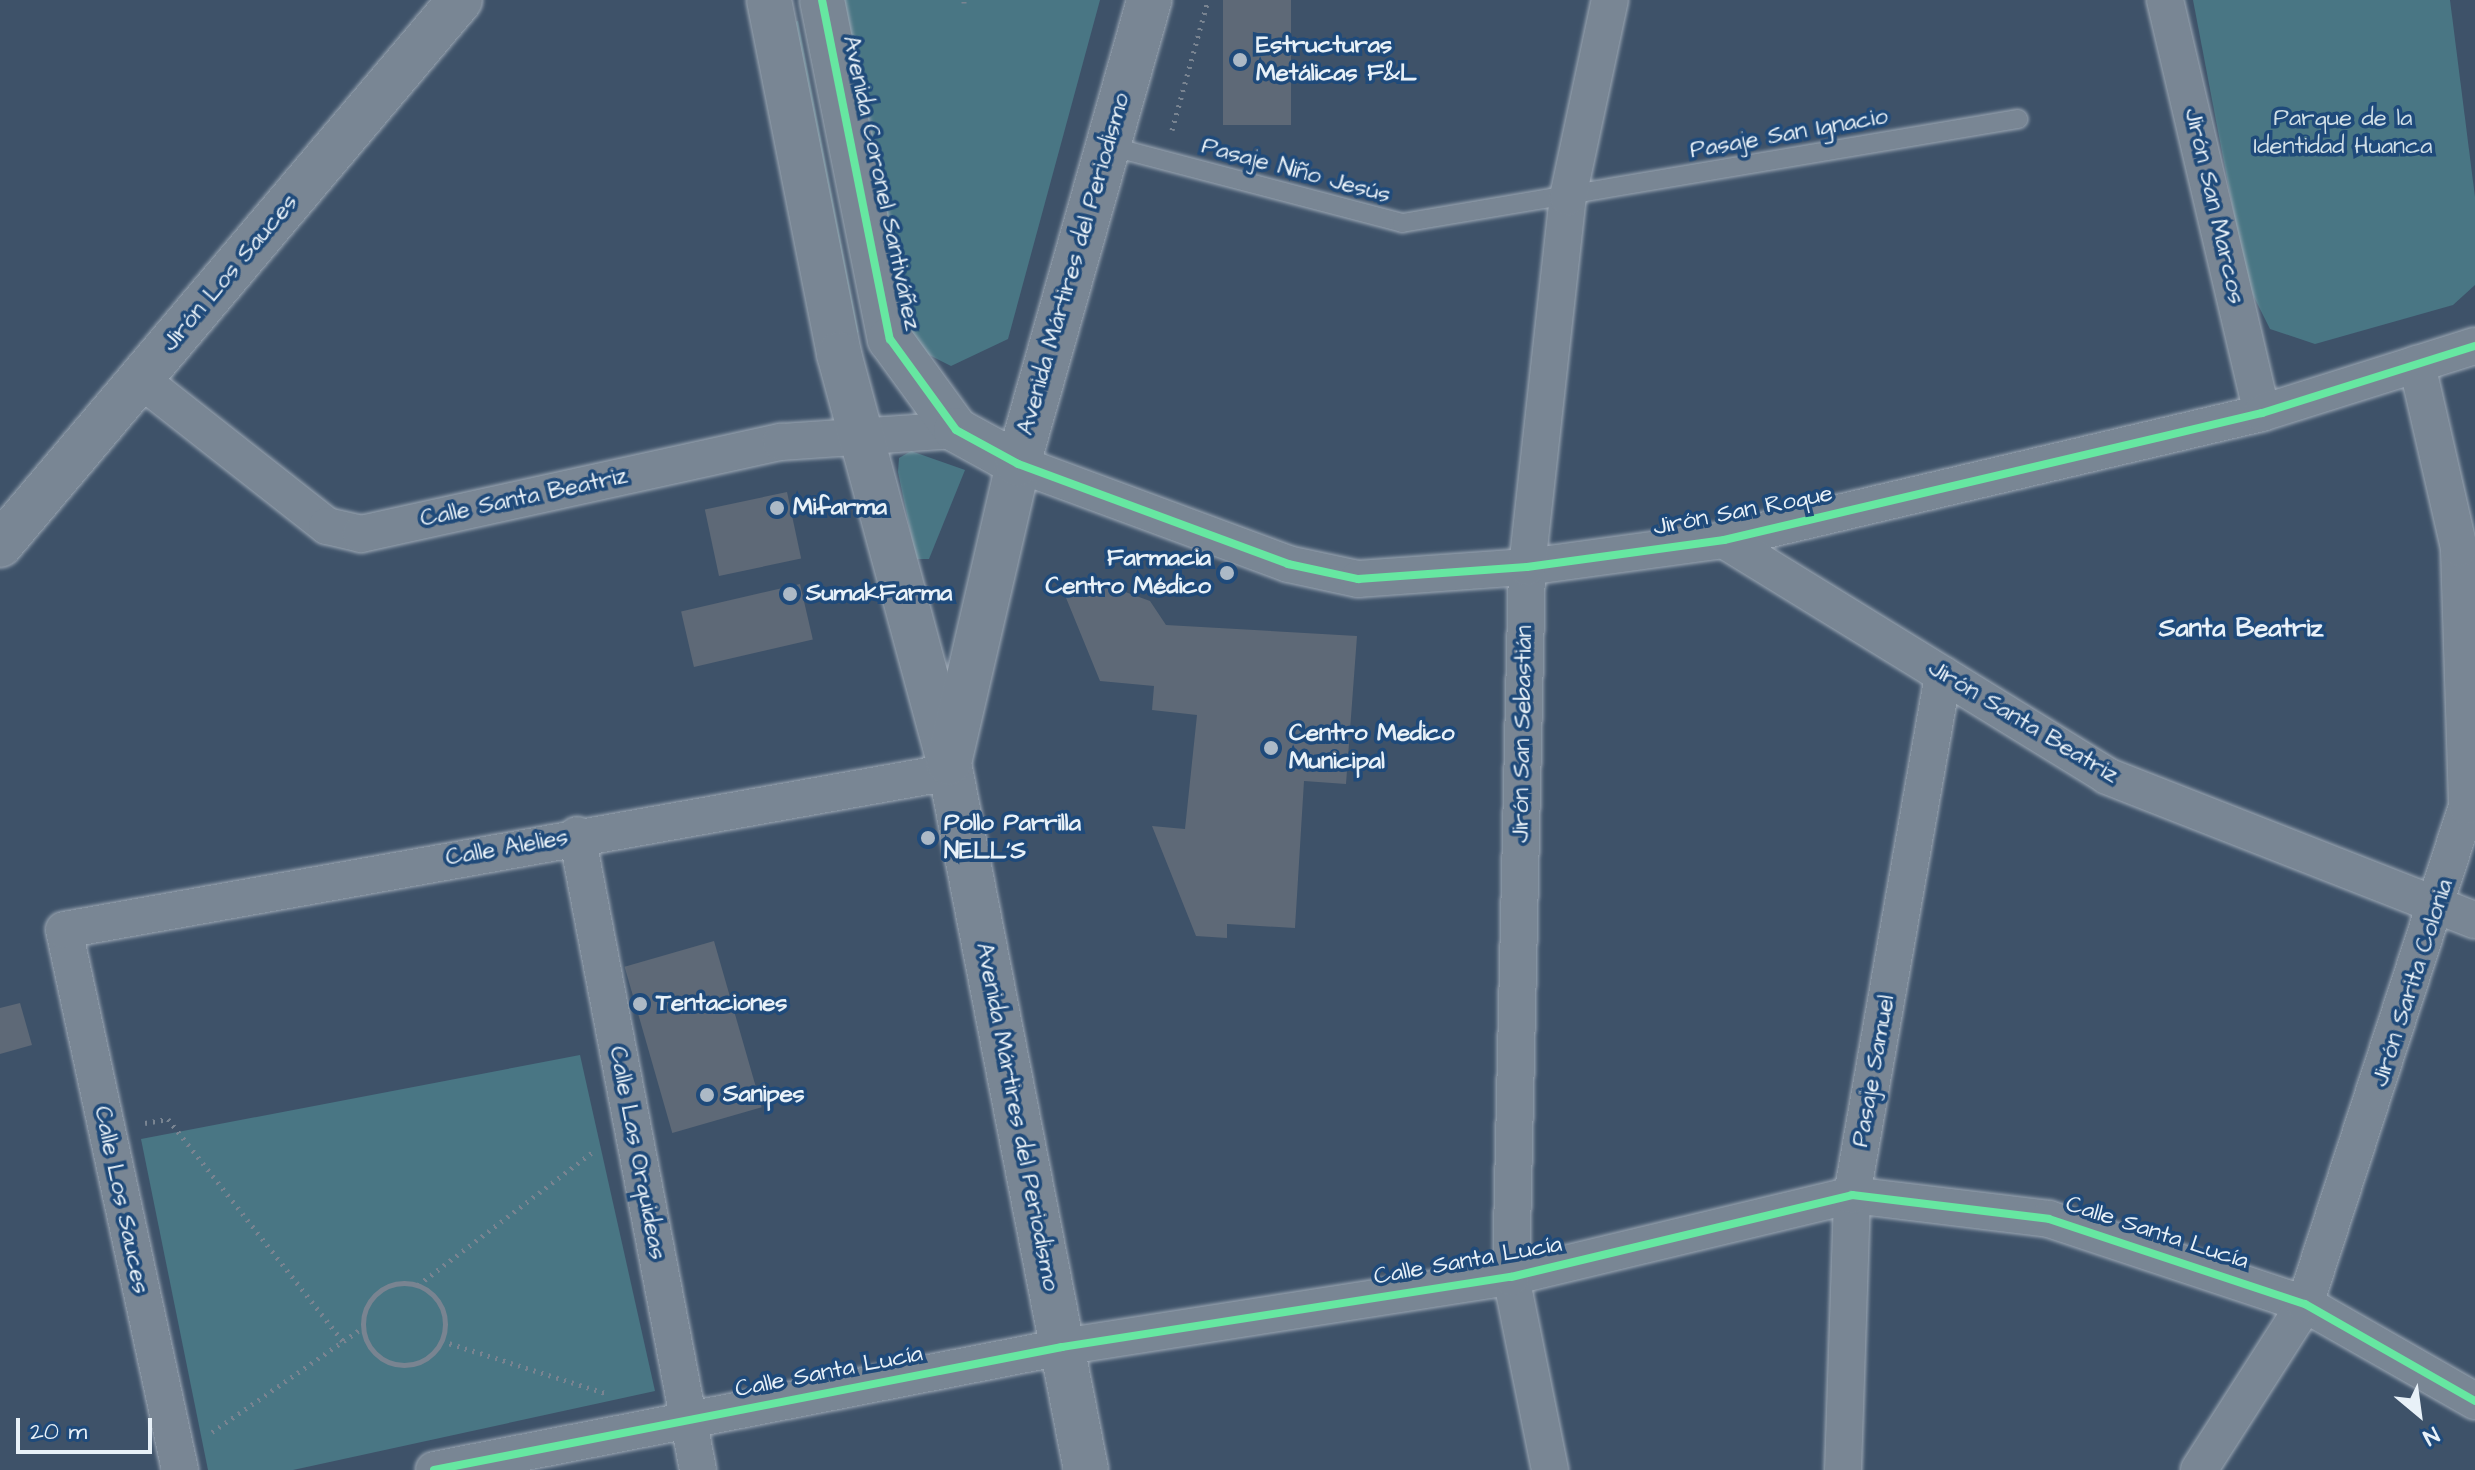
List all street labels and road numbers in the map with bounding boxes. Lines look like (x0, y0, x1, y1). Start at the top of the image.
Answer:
street label: Avenida Coronel Santiváñez (836, 33, 926, 333)
street label: Avenida Mártires del Periodismo (1011, 90, 1137, 438)
street label: Pasaje San Ignacio (1688, 102, 1890, 166)
street label: Jirón San Marcos (2177, 105, 2251, 307)
street label: Pasaje Niño Jesús (1198, 132, 1394, 210)
street label: Jirón Los Sauces (156, 188, 304, 358)
street label: Calle Santa Beatriz (418, 462, 630, 534)
street label: Jirón San Roque (1651, 479, 1835, 543)
street label: Jirón San Sebastián (1507, 625, 1539, 843)
street label: Jirón Santa Beatriz (1923, 654, 2123, 790)
street label: Calle Alelies (443, 823, 571, 873)
street label: Jirón Sarita Colonia (2366, 876, 2460, 1090)
street label: Avenida Mártires del Periodismo (969, 940, 1065, 1294)
street label: Pasaje Samuel (1846, 993, 1902, 1149)
street label: Calle Las Orquideas (602, 1044, 672, 1262)
street label: Calle Los Sauces (87, 1104, 155, 1296)
street label: Calle Santa Lucía (2062, 1190, 2252, 1276)
street label: Calle Santa Lucía (1372, 1230, 1564, 1292)
street label: Calle Santa Lucía (733, 1340, 925, 1404)

